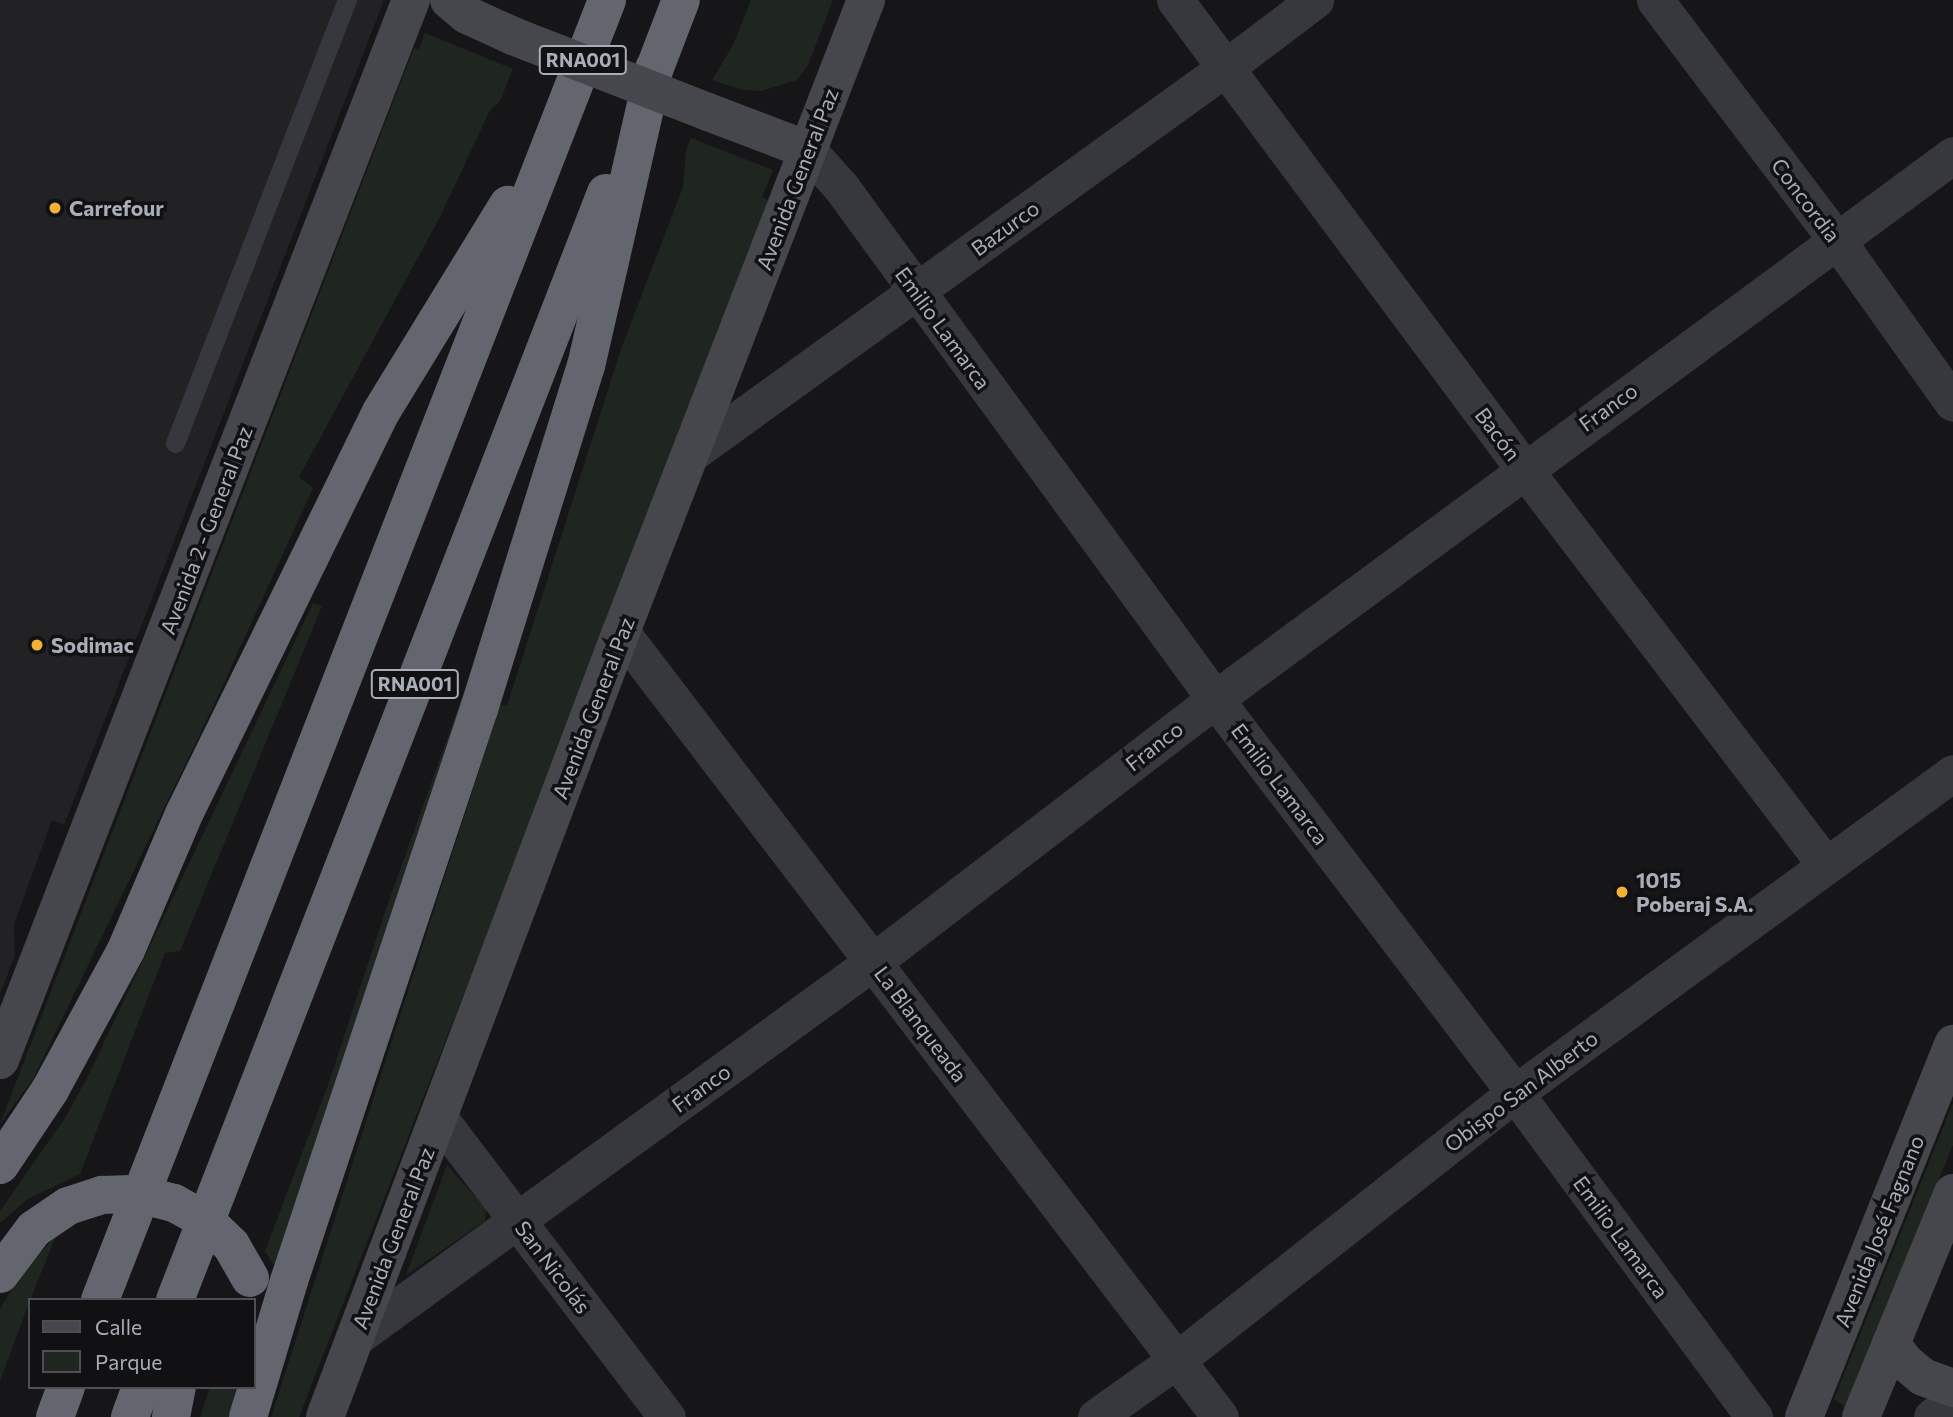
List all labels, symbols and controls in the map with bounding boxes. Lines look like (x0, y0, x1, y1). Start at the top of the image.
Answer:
road number: RNA001 (538, 44, 628, 76)
street label: Avenida General Paz (751, 85, 843, 273)
street label: Concordia (1766, 153, 1846, 247)
place label: Carrefour (69, 195, 164, 221)
street label: Bazurco (966, 195, 1044, 261)
marker: Carrefour (47, 200, 63, 216)
street label: Emilio Lamarca (890, 262, 996, 394)
street label: Franco (1574, 377, 1642, 437)
street label: Bacón (1470, 403, 1526, 465)
street label: Avenida 2 - General Paz (155, 422, 257, 638)
street label: Avenida General Paz (547, 614, 639, 802)
place label: Sodimac (51, 632, 134, 658)
marker: Sodimac (29, 637, 45, 653)
road number: RNA001 (370, 668, 460, 699)
street label: Franco (1120, 716, 1188, 776)
street label: Emilio Lamarca (1226, 718, 1334, 850)
place label: 1015 Poberaj S.A. (1636, 867, 1754, 917)
marker: 1015 Poberaj S.A. (1614, 884, 1630, 900)
street label: La Blanqueada (869, 961, 973, 1087)
street label: Obispo San Alberto (1439, 1025, 1603, 1157)
street label: Franco (667, 1058, 735, 1118)
street label: Avenida José Fagnano (1829, 1132, 1929, 1330)
street label: Avenida General Paz (347, 1144, 439, 1332)
street label: Emilio Lamarca (1568, 1171, 1674, 1303)
street label: San Nicolás (510, 1216, 596, 1318)
legend (28, 1298, 256, 1389)
text: Calle (95, 1314, 142, 1339)
text: Parque (95, 1349, 162, 1374)

